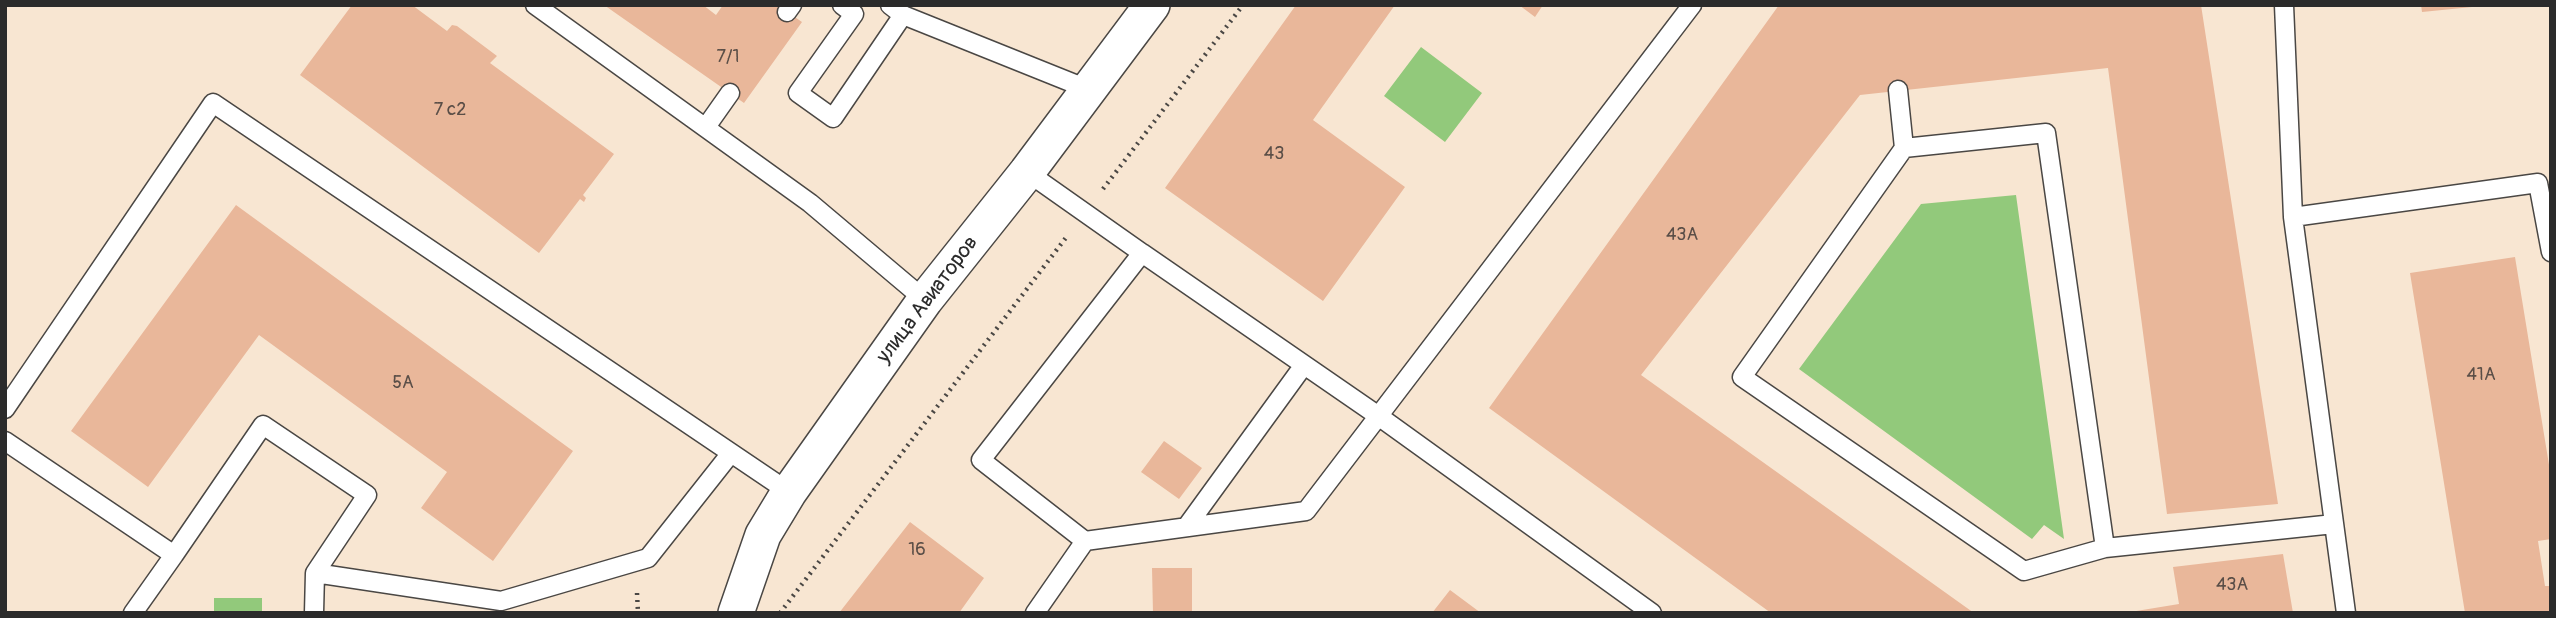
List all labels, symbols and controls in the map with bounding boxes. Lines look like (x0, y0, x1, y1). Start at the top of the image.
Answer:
house number: 7/1 (716, 46, 740, 68)
house number: 7 с2 (434, 99, 466, 121)
house number: 43 (1264, 143, 1284, 165)
house number: 43А (1666, 224, 1698, 246)
street label: улица Авиаторов (872, 231, 984, 369)
house number: 41А (2466, 364, 2496, 386)
house number: 5А (392, 372, 414, 394)
house number: 16 (908, 539, 926, 561)
house number: 43А (2216, 574, 2248, 596)

